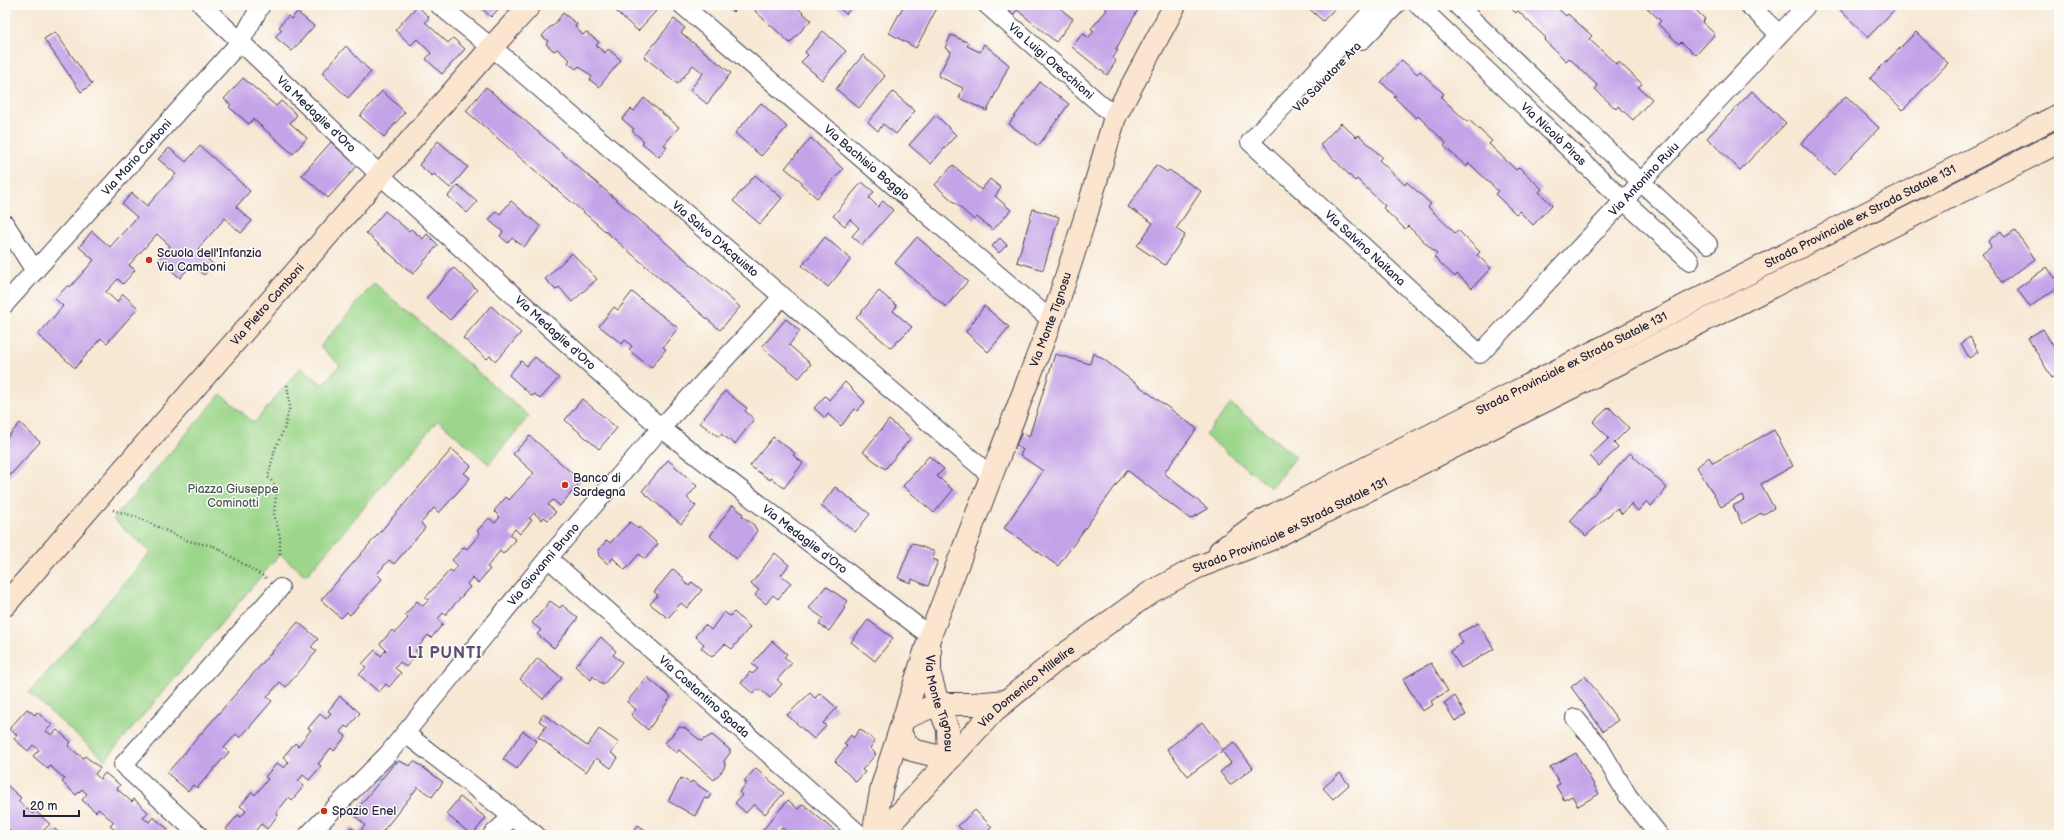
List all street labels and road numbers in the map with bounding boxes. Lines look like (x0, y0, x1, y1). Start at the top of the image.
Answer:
street label: Via Luigi Orecchioni (1005, 20, 1097, 103)
street label: Via Salvatore Ara (1290, 39, 1365, 116)
street label: Via Medaglie d'Oro (273, 73, 359, 156)
street label: Via Nicolò Piras (1517, 100, 1589, 169)
street label: Via Mario Carboni (99, 116, 175, 199)
street label: Via Bachisio Boggio (820, 122, 913, 204)
street label: Via Antonino Ruiu (1606, 139, 1682, 219)
street label: Strada Provinciale ex Strada Statale 131 (1762, 162, 1959, 272)
street label: Via Salvo D'Acquisto (669, 198, 761, 281)
street label: Via Salvino Naitana (1321, 207, 1408, 290)
street label: Via Pietro Camboni (228, 260, 308, 349)
street label: Via Monte Tignosu (1027, 270, 1075, 369)
street label: Via Medaglie d'Oro (511, 293, 599, 374)
street label: Strada Provinciale ex Strada Statale 131 (1473, 309, 1670, 419)
street label: Strada Provinciale ex Strada Statale 131 (1190, 474, 1390, 576)
street label: Via Medaglie d'Oro (759, 502, 850, 577)
street label: Via Giovanni Bruno (505, 520, 583, 609)
street label: Via Domenico Millelire (975, 642, 1078, 731)
street label: Via Costantino Spada (655, 653, 753, 742)
street label: Via Monte Tignosu (922, 655, 956, 752)

